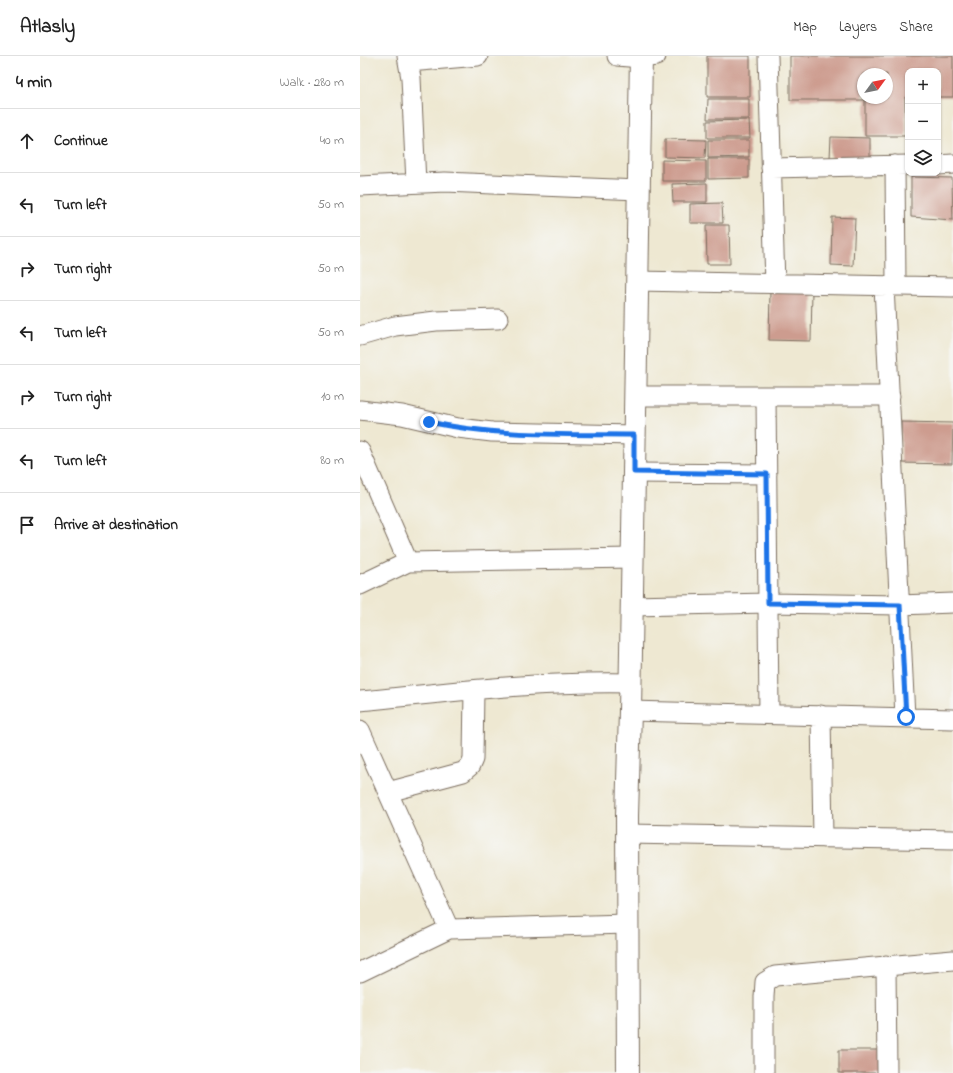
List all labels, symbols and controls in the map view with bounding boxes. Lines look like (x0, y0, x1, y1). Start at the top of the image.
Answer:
text: Atlasly (20, 14, 75, 41)
text: Map (793, 17, 817, 38)
text: Layers (839, 17, 877, 38)
text: Share (899, 17, 933, 38)
north arrow (857, 68, 893, 104)
map controls (905, 68, 941, 176)
button: + (905, 68, 941, 104)
text: 4 min (16, 70, 52, 95)
text: Walk · 280 m (279, 73, 344, 92)
button: − (905, 104, 941, 140)
icon: ahead (16, 130, 38, 152)
text: Continue (54, 130, 108, 152)
text: 40 m (320, 131, 344, 150)
button: layers (905, 140, 941, 176)
icon: left (16, 194, 38, 216)
text: Turn left (54, 194, 107, 216)
text: 50 m (318, 195, 344, 214)
icon: right (16, 258, 38, 280)
text: Turn right (54, 258, 112, 280)
text: 50 m (318, 259, 344, 278)
icon: left (16, 322, 38, 344)
text: Turn left (54, 322, 107, 344)
text: 50 m (318, 323, 344, 342)
icon: right (16, 386, 38, 408)
text: Turn right (54, 386, 112, 408)
text: 10 m (321, 387, 344, 406)
route end (420, 413, 438, 431)
icon: left (16, 450, 38, 472)
text: Turn left (54, 450, 107, 472)
text: 80 m (320, 451, 344, 470)
icon: arrive (16, 514, 38, 536)
text: Arrive at destination (54, 514, 178, 536)
route start (897, 708, 915, 726)

